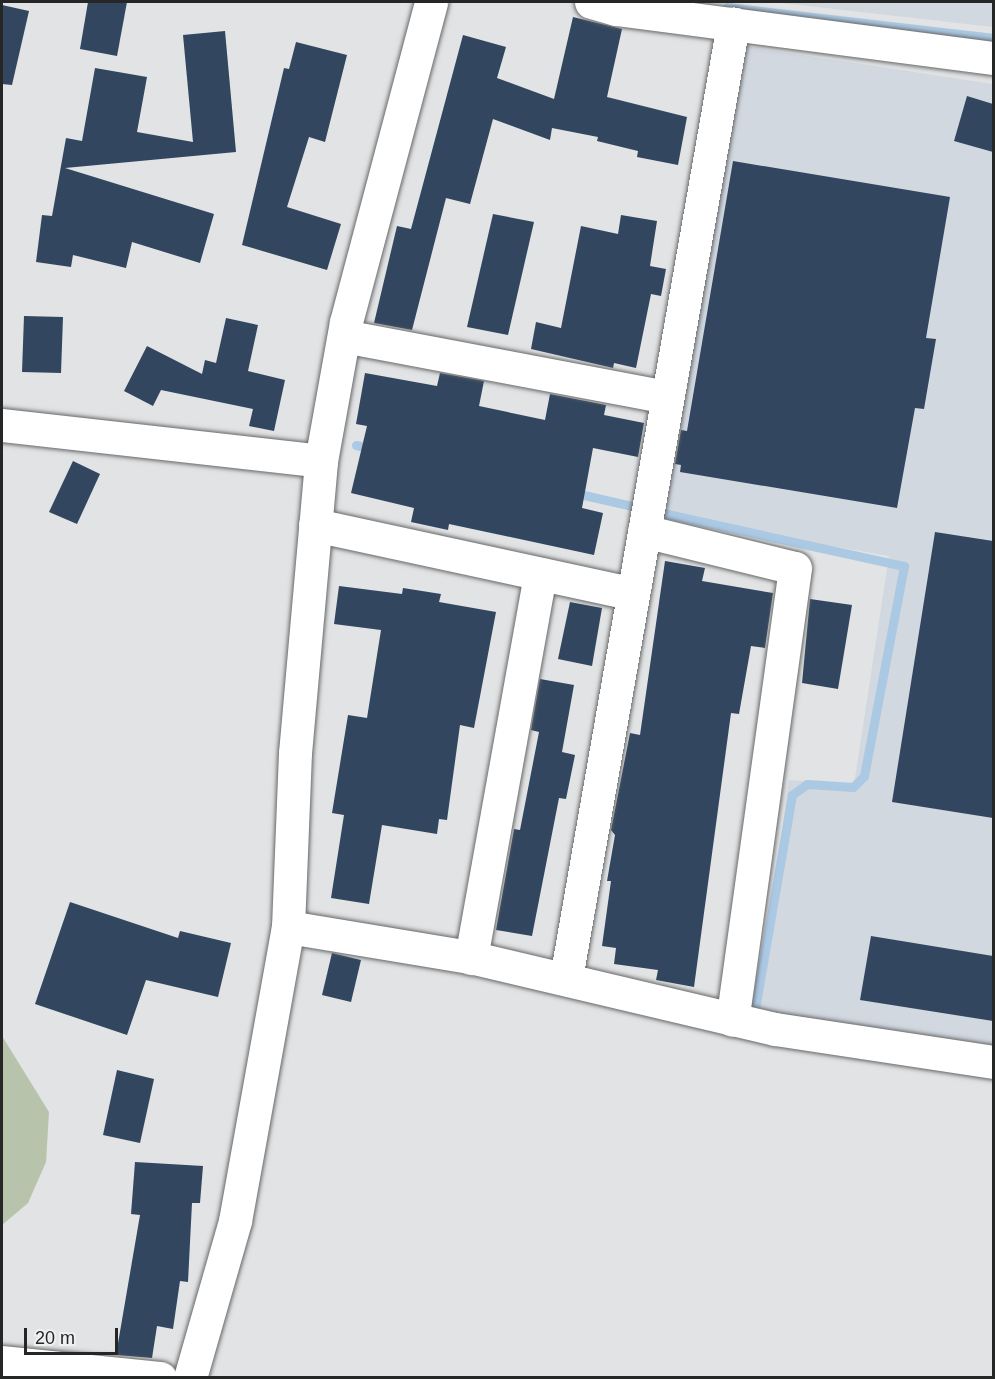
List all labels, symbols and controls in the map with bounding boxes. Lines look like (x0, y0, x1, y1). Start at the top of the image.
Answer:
scale bar (27, 1316, 122, 1354)
text: 20 m (35, 1328, 75, 1348)

